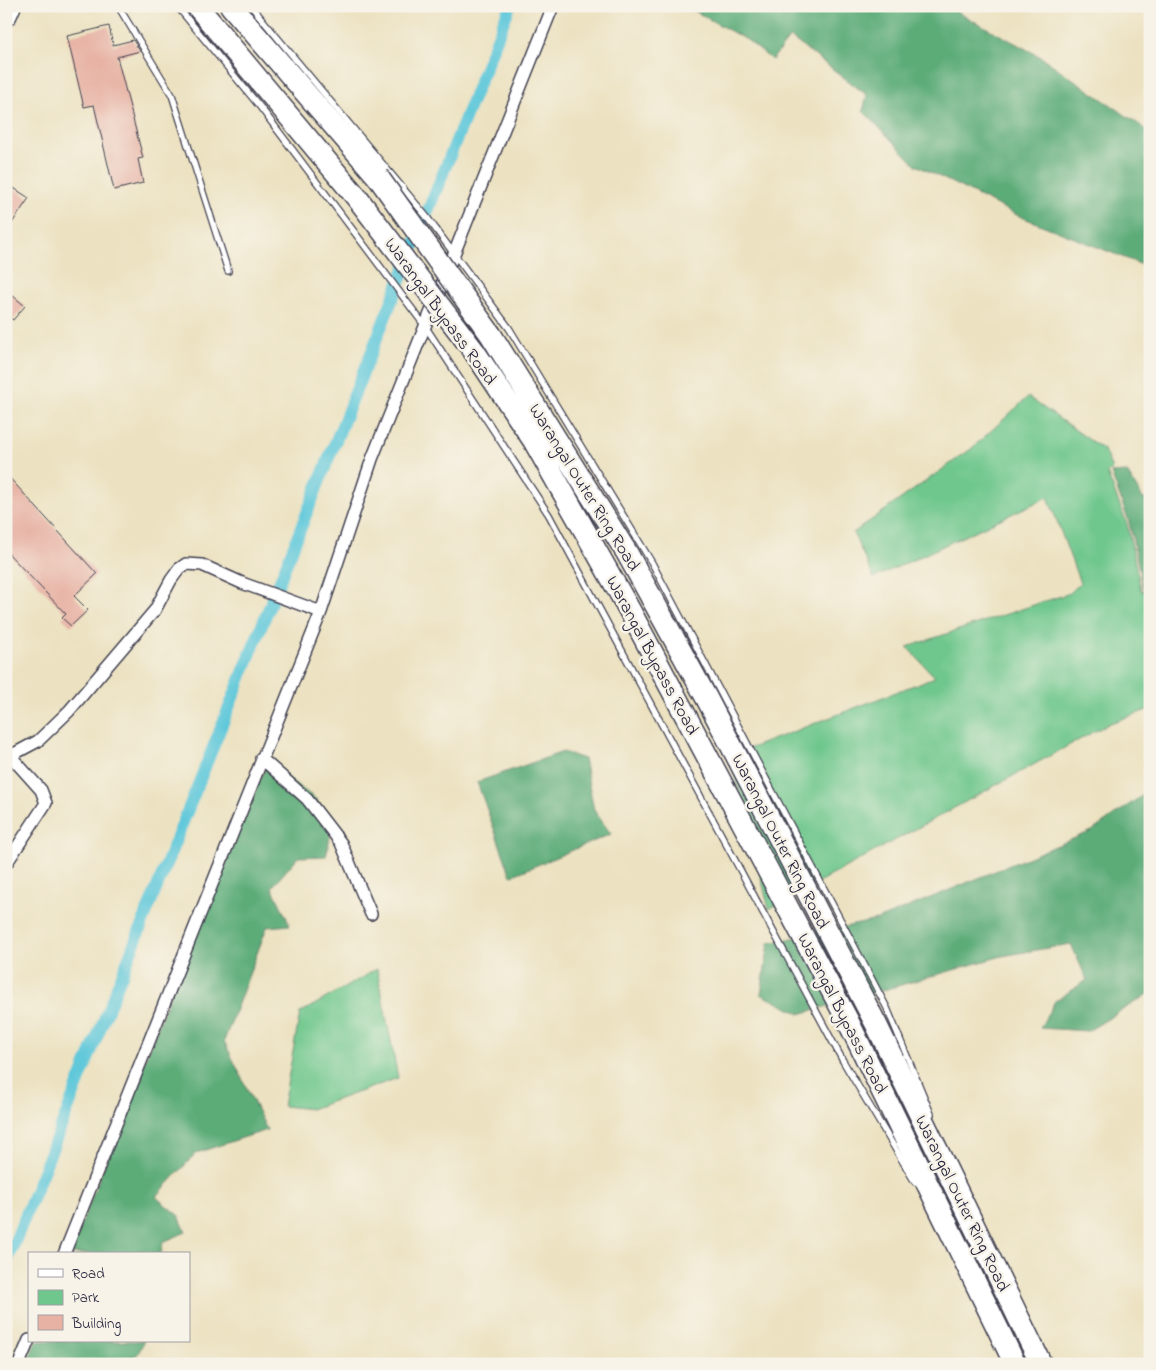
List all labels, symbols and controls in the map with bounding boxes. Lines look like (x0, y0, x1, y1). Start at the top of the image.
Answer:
street label: Warangal Bypass Road (376, 233, 502, 392)
street label: Warangal Outer Ring Road (520, 399, 646, 577)
street label: Warangal Bypass Road (597, 572, 704, 741)
street label: Warangal Outer Ring Road (723, 750, 835, 934)
street label: Warangal Bypass Road (789, 929, 893, 1099)
street label: Warangal Outer Ring Road (906, 1111, 1015, 1297)
legend (28, 1252, 190, 1342)
text: Road (72, 1263, 105, 1285)
text: Park (72, 1287, 100, 1309)
text: Building (71, 1313, 121, 1336)

